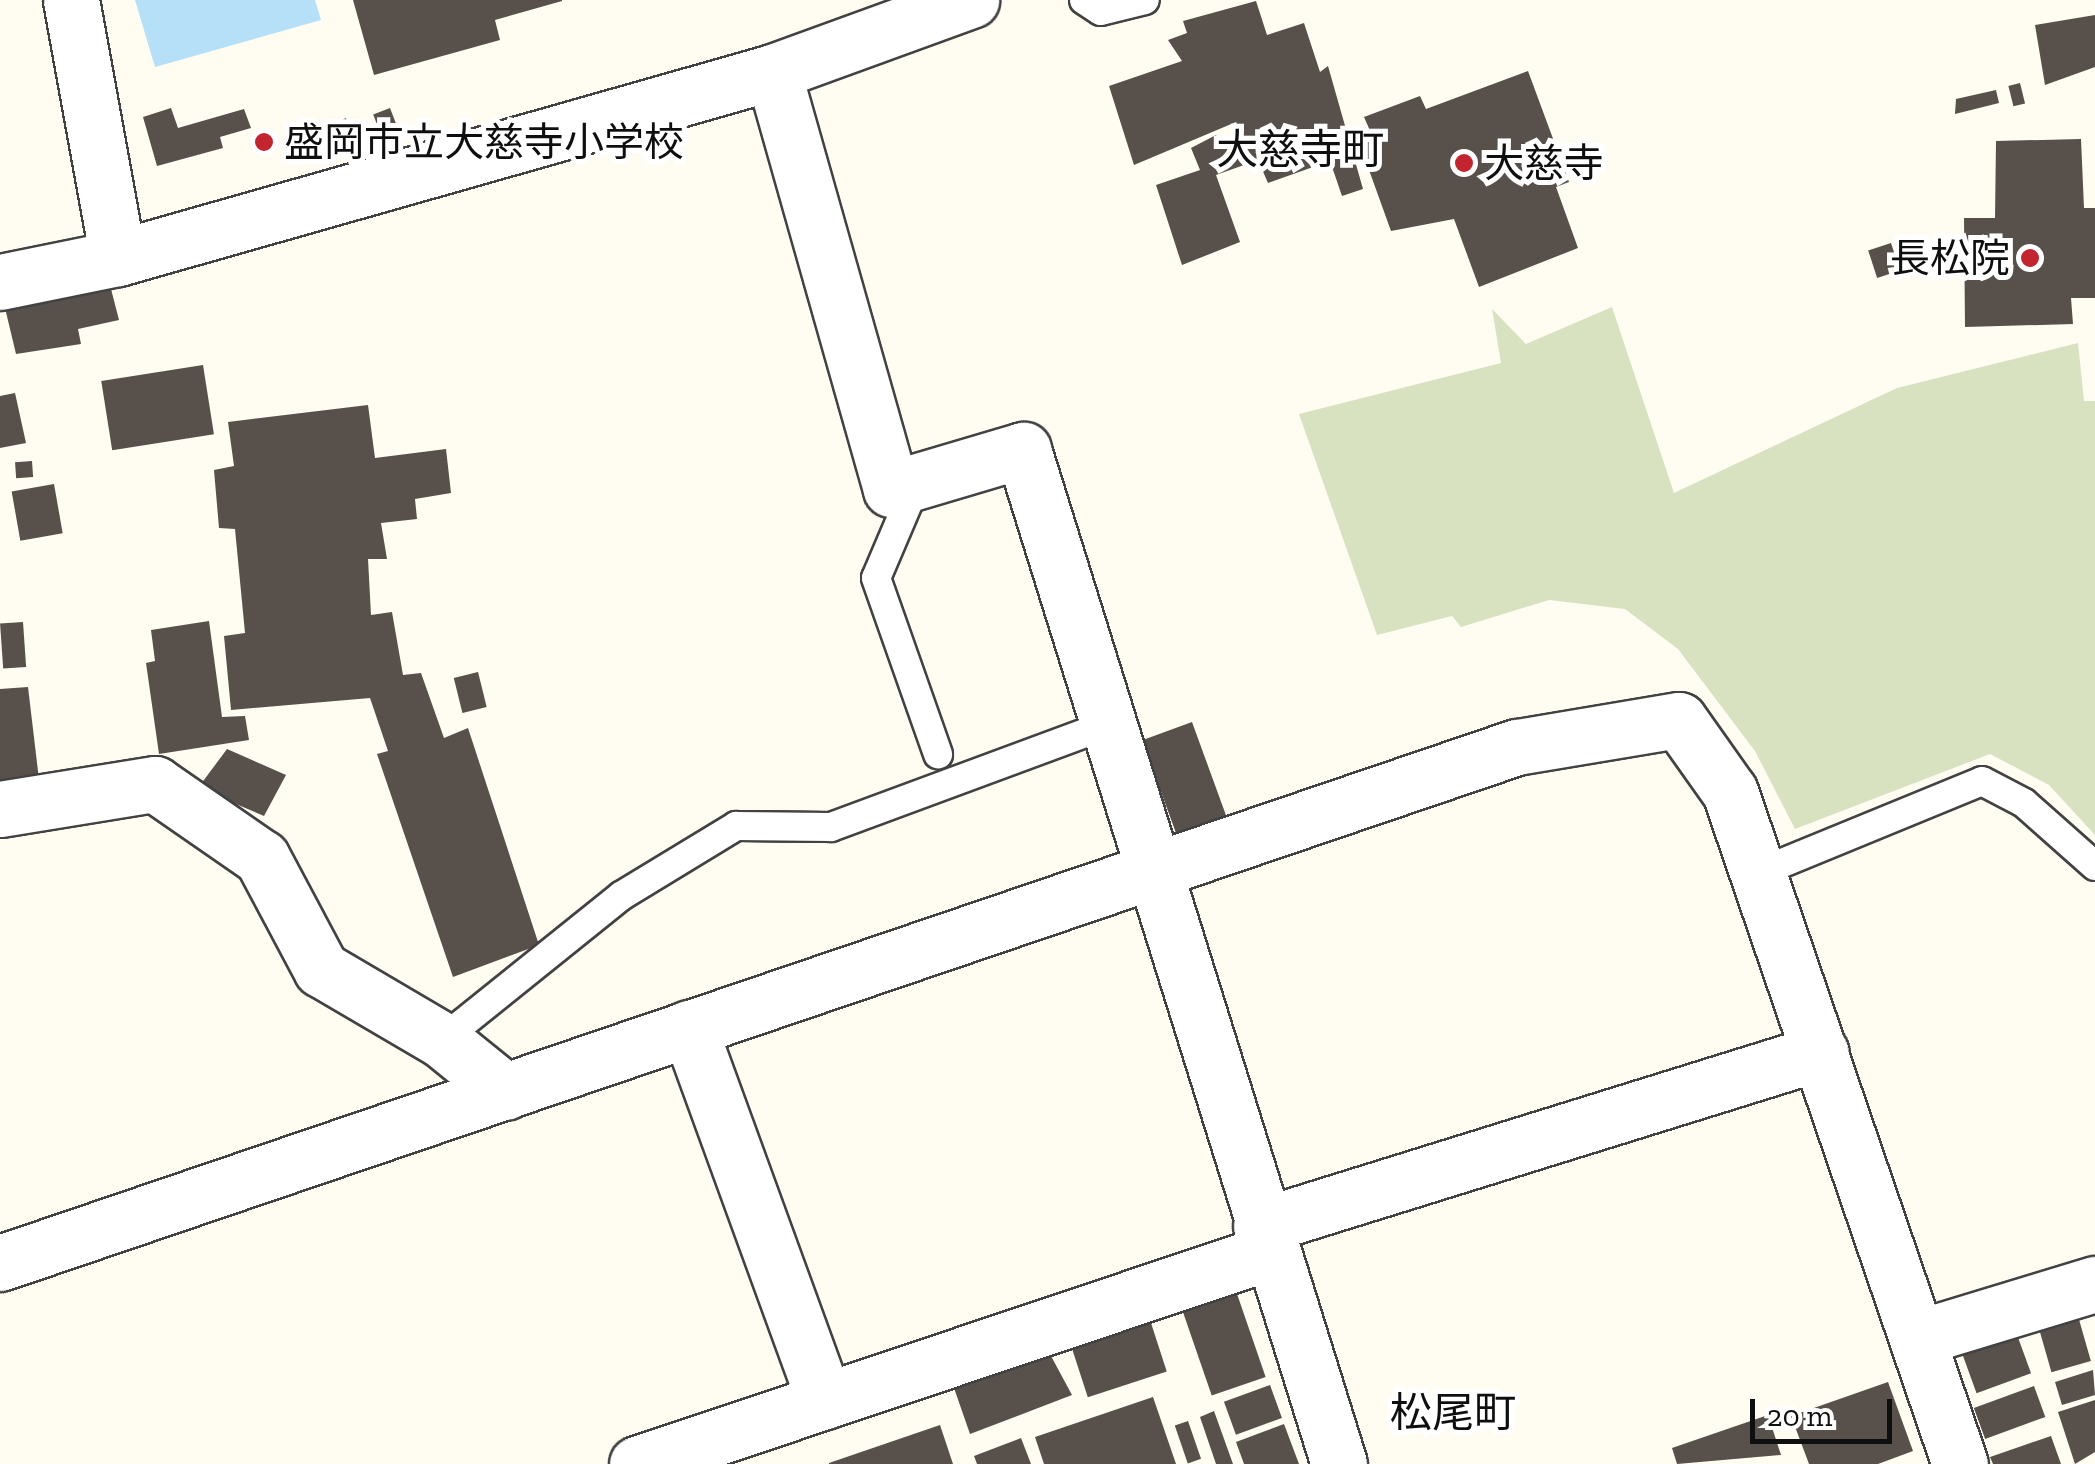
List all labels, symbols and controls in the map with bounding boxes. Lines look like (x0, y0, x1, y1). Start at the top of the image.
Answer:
place label: 盛岡市立大慈寺小学校 (284, 118, 684, 166)
district label: 大慈寺町 (1216, 125, 1384, 175)
marker: 盛岡市立大慈寺小学校 (253, 131, 275, 153)
place label: 大慈寺 (1484, 139, 1604, 187)
marker: 大慈寺 (1453, 152, 1475, 174)
place label: 長松院 (1890, 234, 2010, 282)
marker: 長松院 (2019, 247, 2041, 269)
scale bar (1755, 1379, 1898, 1441)
district label: 松尾町 (1390, 1388, 1516, 1438)
text: 20 m (1767, 1398, 1832, 1434)

